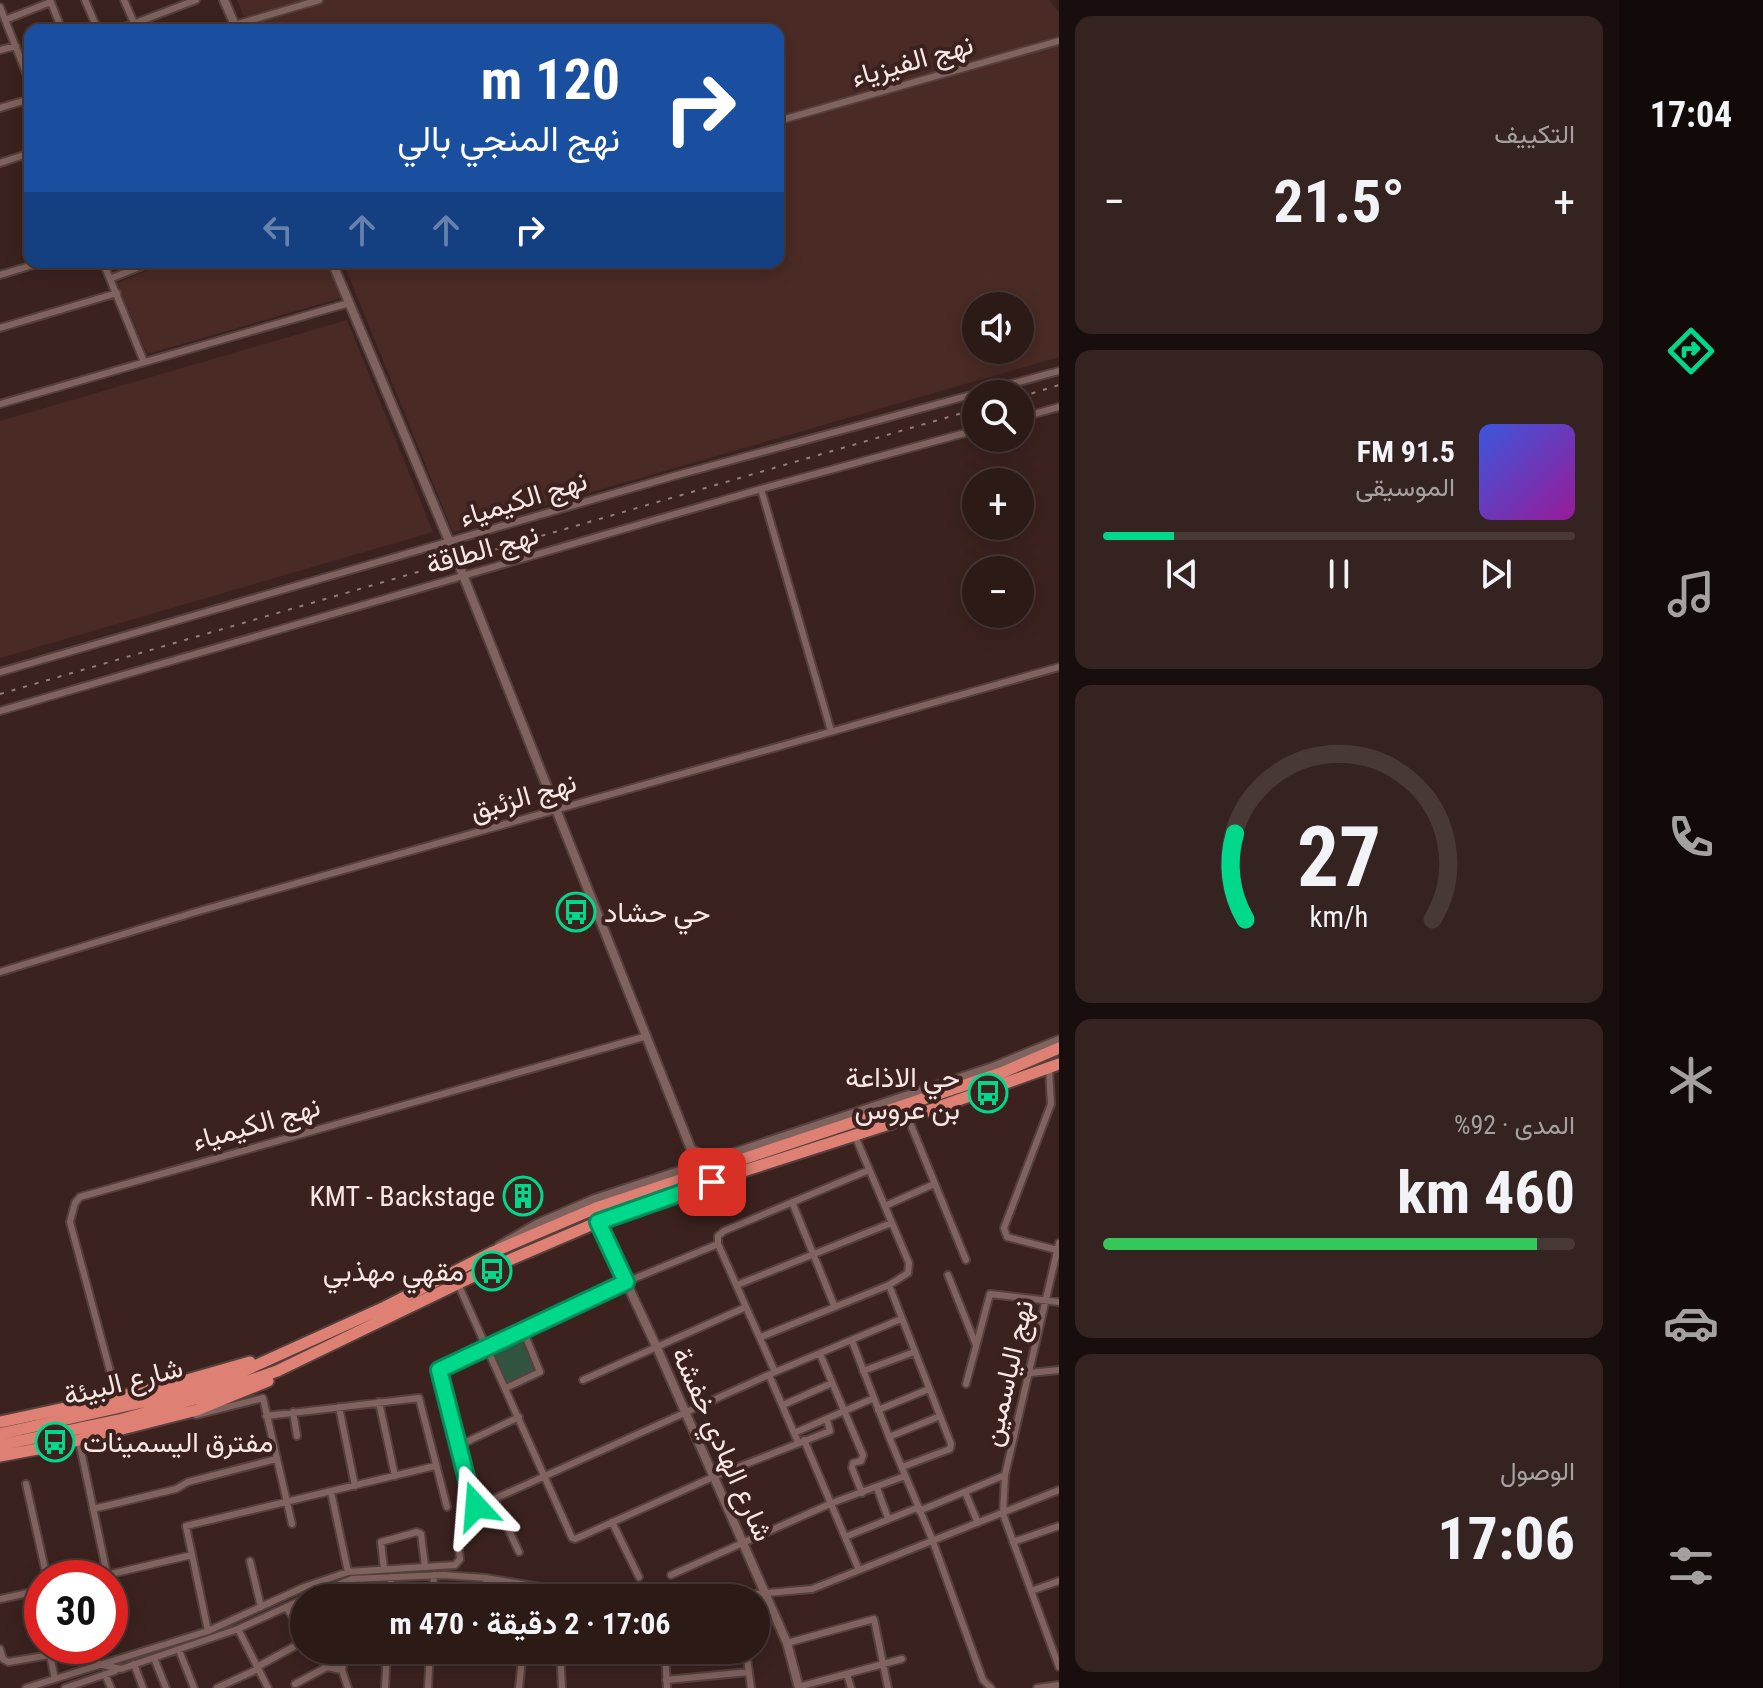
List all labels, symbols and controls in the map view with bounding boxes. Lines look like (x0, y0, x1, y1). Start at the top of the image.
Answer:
street label: نهج الفيزياء (847, 27, 978, 97)
text: 120 m (481, 47, 620, 113)
icon: right (648, 56, 752, 160)
text: 17:04 (1650, 94, 1732, 136)
text: نهج المنجي بالي (397, 118, 620, 160)
text: التكييف (1494, 119, 1575, 149)
text: 21.5° (1273, 166, 1405, 237)
text: − (1103, 176, 1125, 228)
text: + (1553, 176, 1575, 228)
icon: left (256, 208, 300, 252)
icon: ahead (340, 208, 384, 252)
icon: ahead (424, 208, 468, 252)
icon: right (508, 208, 552, 252)
map controls (962, 292, 1034, 628)
button: sound (962, 292, 1034, 364)
icon: directions (1663, 323, 1719, 379)
button: search (962, 380, 1034, 452)
text: 91.5 FM (1357, 434, 1455, 469)
street label: نهج الكيمياء (455, 463, 592, 536)
button: + (962, 468, 1034, 540)
text: الموسيقى (1355, 472, 1455, 502)
street label: نهج الطاقة (422, 518, 543, 584)
icon: previous (1160, 552, 1204, 596)
icon: pause (1317, 552, 1361, 596)
icon: next (1474, 552, 1518, 596)
button: − (962, 556, 1034, 628)
icon: music (1663, 566, 1719, 622)
street label: نهج الزئبق (466, 766, 581, 830)
text: 27 (1297, 809, 1381, 906)
icon: phone (1663, 809, 1719, 865)
bus stop icon: حي حشاد (555, 891, 597, 933)
place label: حي حشاد (604, 896, 710, 935)
text: km/h (1310, 900, 1368, 934)
icon: climate (1663, 1052, 1719, 1108)
place label: حي الاذاعة بن عروس (845, 1061, 960, 1127)
bus stop icon: حي الاذاعة بن عروس (967, 1072, 1009, 1114)
street label: نهج الكيمياء (188, 1089, 325, 1160)
text: المدى · 92% (1454, 1110, 1575, 1140)
pin (678, 1148, 746, 1216)
text: 460 km (1397, 1157, 1575, 1228)
icon: arrive (690, 1160, 734, 1204)
building icon: KMT - Backstage (502, 1175, 544, 1217)
place label: KMT - Backstage (310, 1180, 495, 1213)
bus stop icon: مقهي مهذبي (471, 1250, 513, 1292)
place label: مقهي مهذبي (323, 1255, 464, 1294)
icon: car (1663, 1295, 1719, 1351)
street label: نهج الياسمين (975, 1297, 1043, 1450)
street label: شارع الهادي خفشة (659, 1342, 780, 1549)
street label: شارع البيئة (60, 1351, 187, 1414)
bus stop icon: مفترق اليسمينات (34, 1421, 76, 1463)
place label: مفترق اليسمينات (83, 1426, 274, 1460)
text: الوصول (1500, 1456, 1575, 1486)
position arrow (434, 1464, 518, 1548)
text: 17:06 (1437, 1503, 1575, 1574)
icon: filters (1663, 1538, 1719, 1594)
speed limit sign: 30 (24, 1560, 128, 1664)
text: 17:06 · 2 دقيقة · 470 m (389, 1606, 671, 1641)

